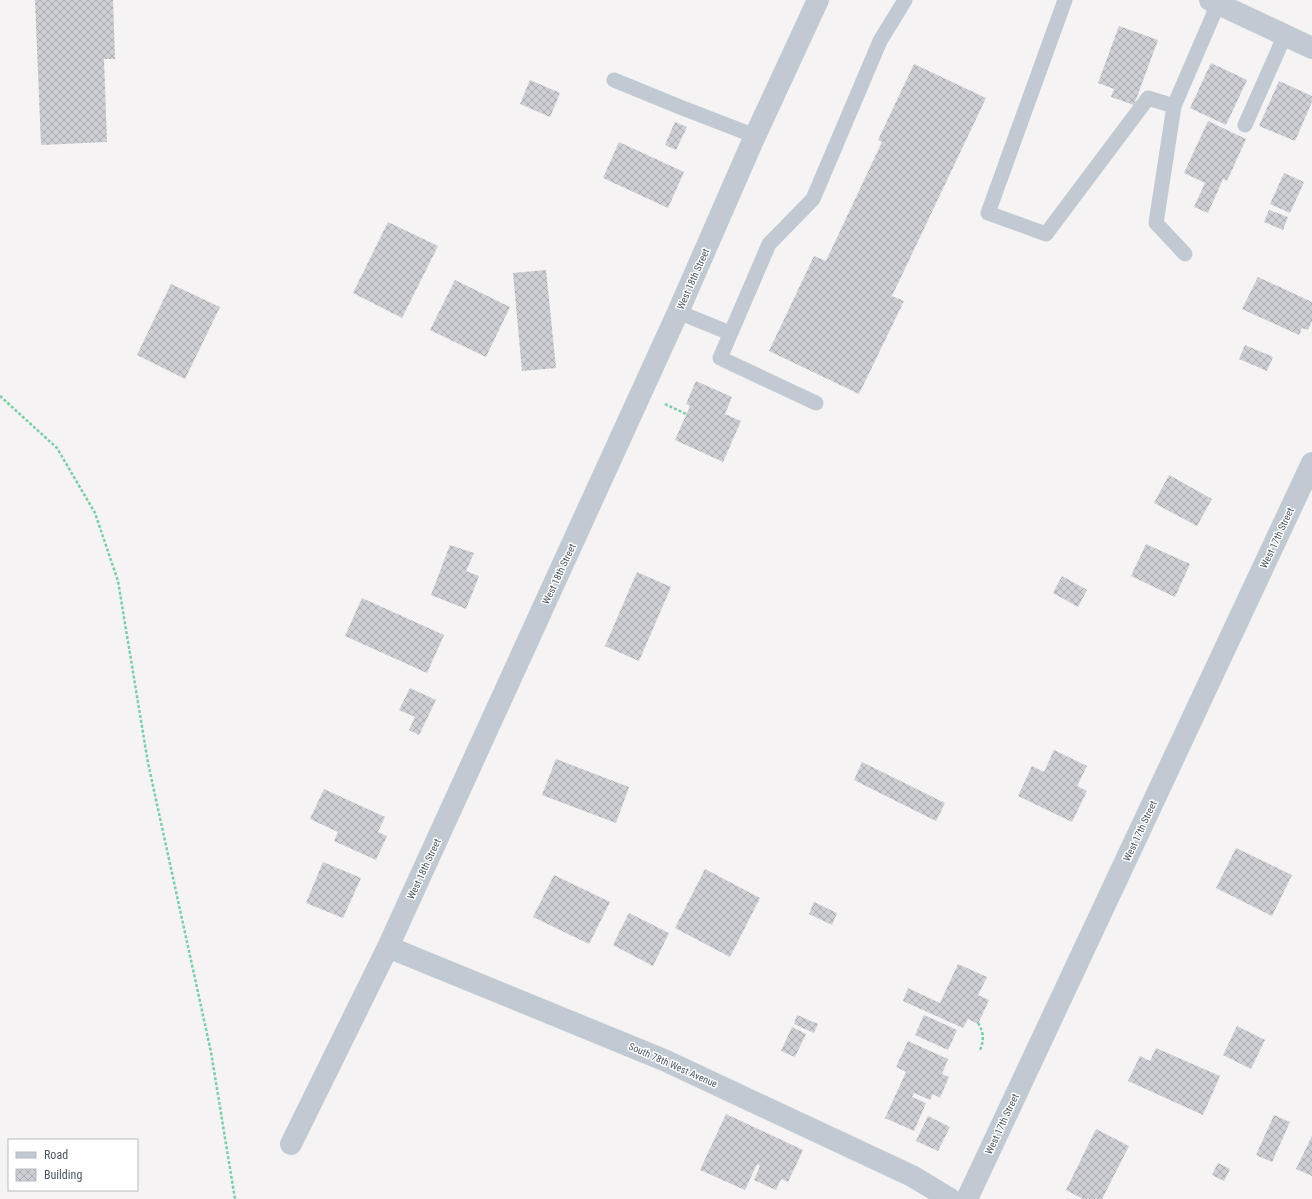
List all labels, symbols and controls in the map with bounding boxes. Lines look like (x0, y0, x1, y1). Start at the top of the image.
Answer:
street label: West 18th Street (675, 247, 711, 311)
street label: West 17th Street (1258, 506, 1296, 570)
street label: West 18th Street (540, 542, 578, 606)
street label: West 17th Street (1121, 799, 1159, 863)
street label: West 18th Street (405, 837, 443, 901)
street label: South 78th West Avenue (627, 1040, 719, 1090)
street label: West 17th Street (983, 1092, 1021, 1156)
legend (8, 1139, 138, 1191)
text: Road (44, 1148, 68, 1162)
text: Building (44, 1168, 82, 1182)

